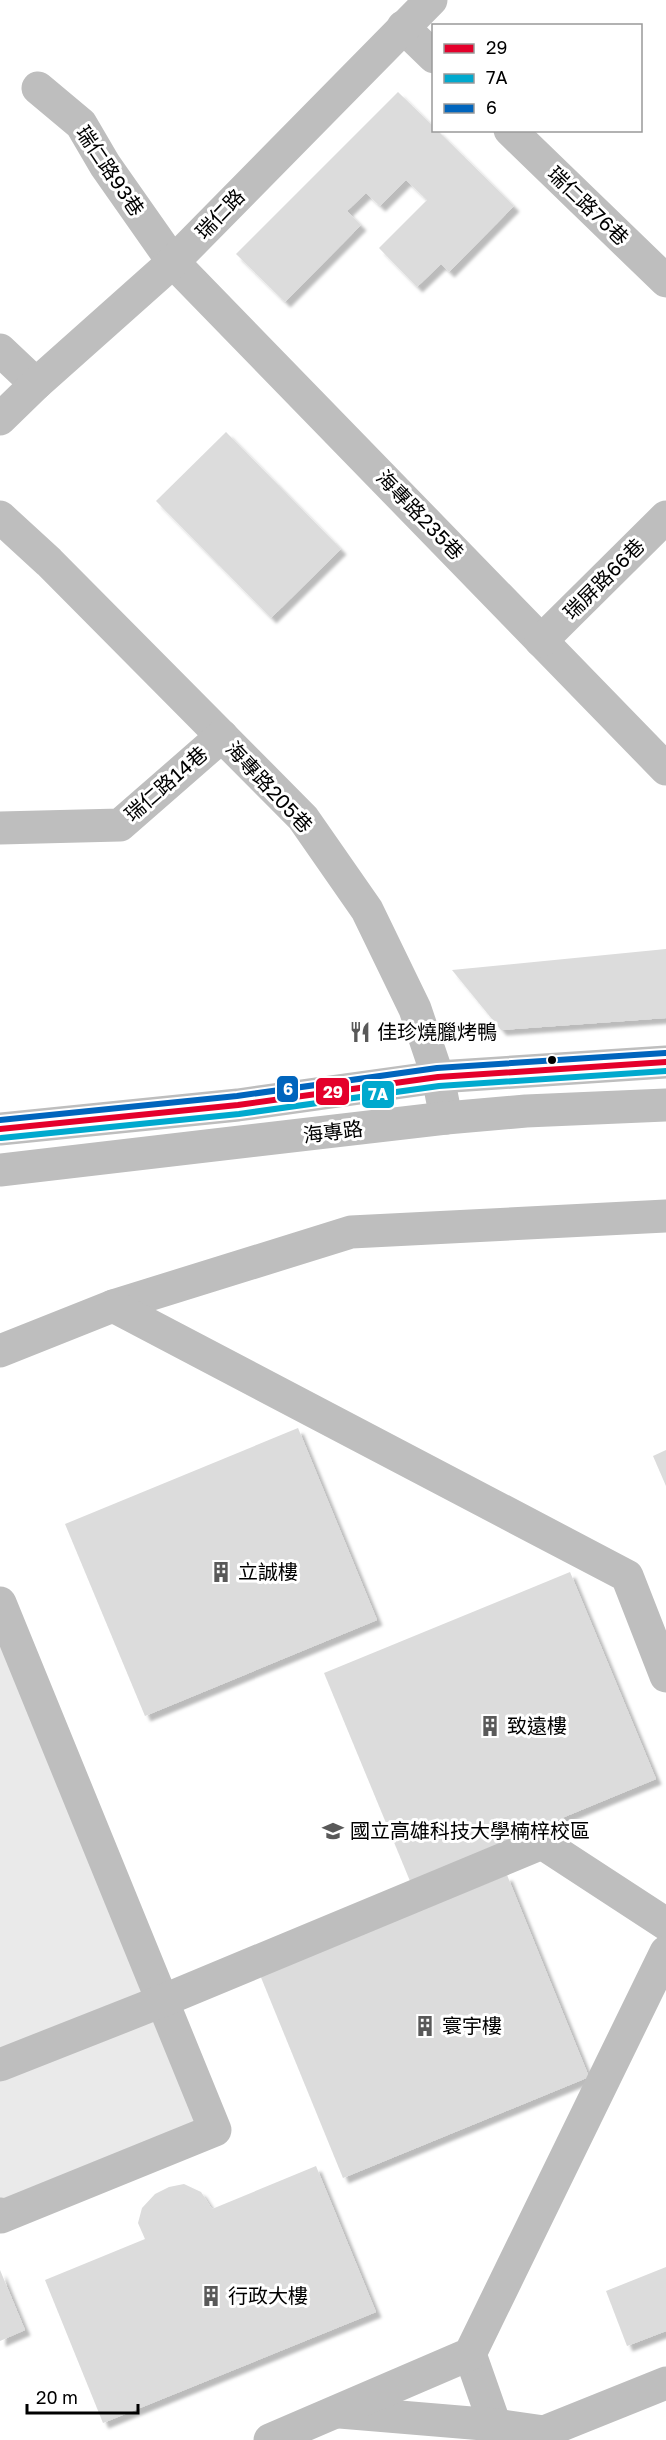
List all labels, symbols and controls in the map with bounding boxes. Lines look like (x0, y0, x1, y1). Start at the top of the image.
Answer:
legend (432, 24, 642, 132)
text: 29 (486, 36, 507, 58)
text: 7A (486, 66, 508, 88)
text: 6 (486, 96, 497, 118)
street label: 瑞仁路93巷 (72, 121, 150, 220)
street label: 瑞仁路76巷 (543, 161, 634, 250)
street label: 瑞仁路 (190, 183, 249, 243)
street label: 海專路235巷 (372, 465, 469, 564)
street label: 瑞屏路66巷 (558, 533, 649, 624)
street label: 海專路205巷 (222, 736, 318, 837)
street label: 瑞仁路14巷 (119, 741, 212, 826)
place label: 佳珍燒臘烤鴨 (377, 1019, 497, 1043)
restaurant icon: 佳珍燒臘烤鴨 (348, 1020, 372, 1044)
unlabelled marker (546, 1054, 558, 1066)
line badge: 6 (276, 1075, 299, 1103)
line badge: 29 (315, 1077, 350, 1106)
text: 6 (283, 1079, 293, 1099)
line badge: 7A (361, 1080, 395, 1109)
text: 29 (323, 1082, 343, 1102)
text: 7A (368, 1084, 389, 1104)
street label: 海專路 (302, 1115, 364, 1147)
place label: 立誠樓 (238, 1559, 298, 1583)
building icon: 立誠樓 (209, 1560, 233, 1584)
place label: 致遠樓 (507, 1713, 567, 1737)
building icon: 致遠樓 (478, 1714, 502, 1738)
place label: 國立高雄科技大學楠梓校區 (350, 1818, 590, 1842)
school or university icon: 國立高雄科技大學楠梓校區 (321, 1819, 345, 1843)
place label: 寰宇樓 (442, 2013, 502, 2037)
building icon: 寰宇樓 (413, 2014, 437, 2038)
place label: 行政大樓 (228, 2283, 308, 2307)
building icon: 行政大樓 (199, 2284, 223, 2308)
scale bar (27, 2377, 138, 2415)
text: 20 m (36, 2386, 78, 2408)

